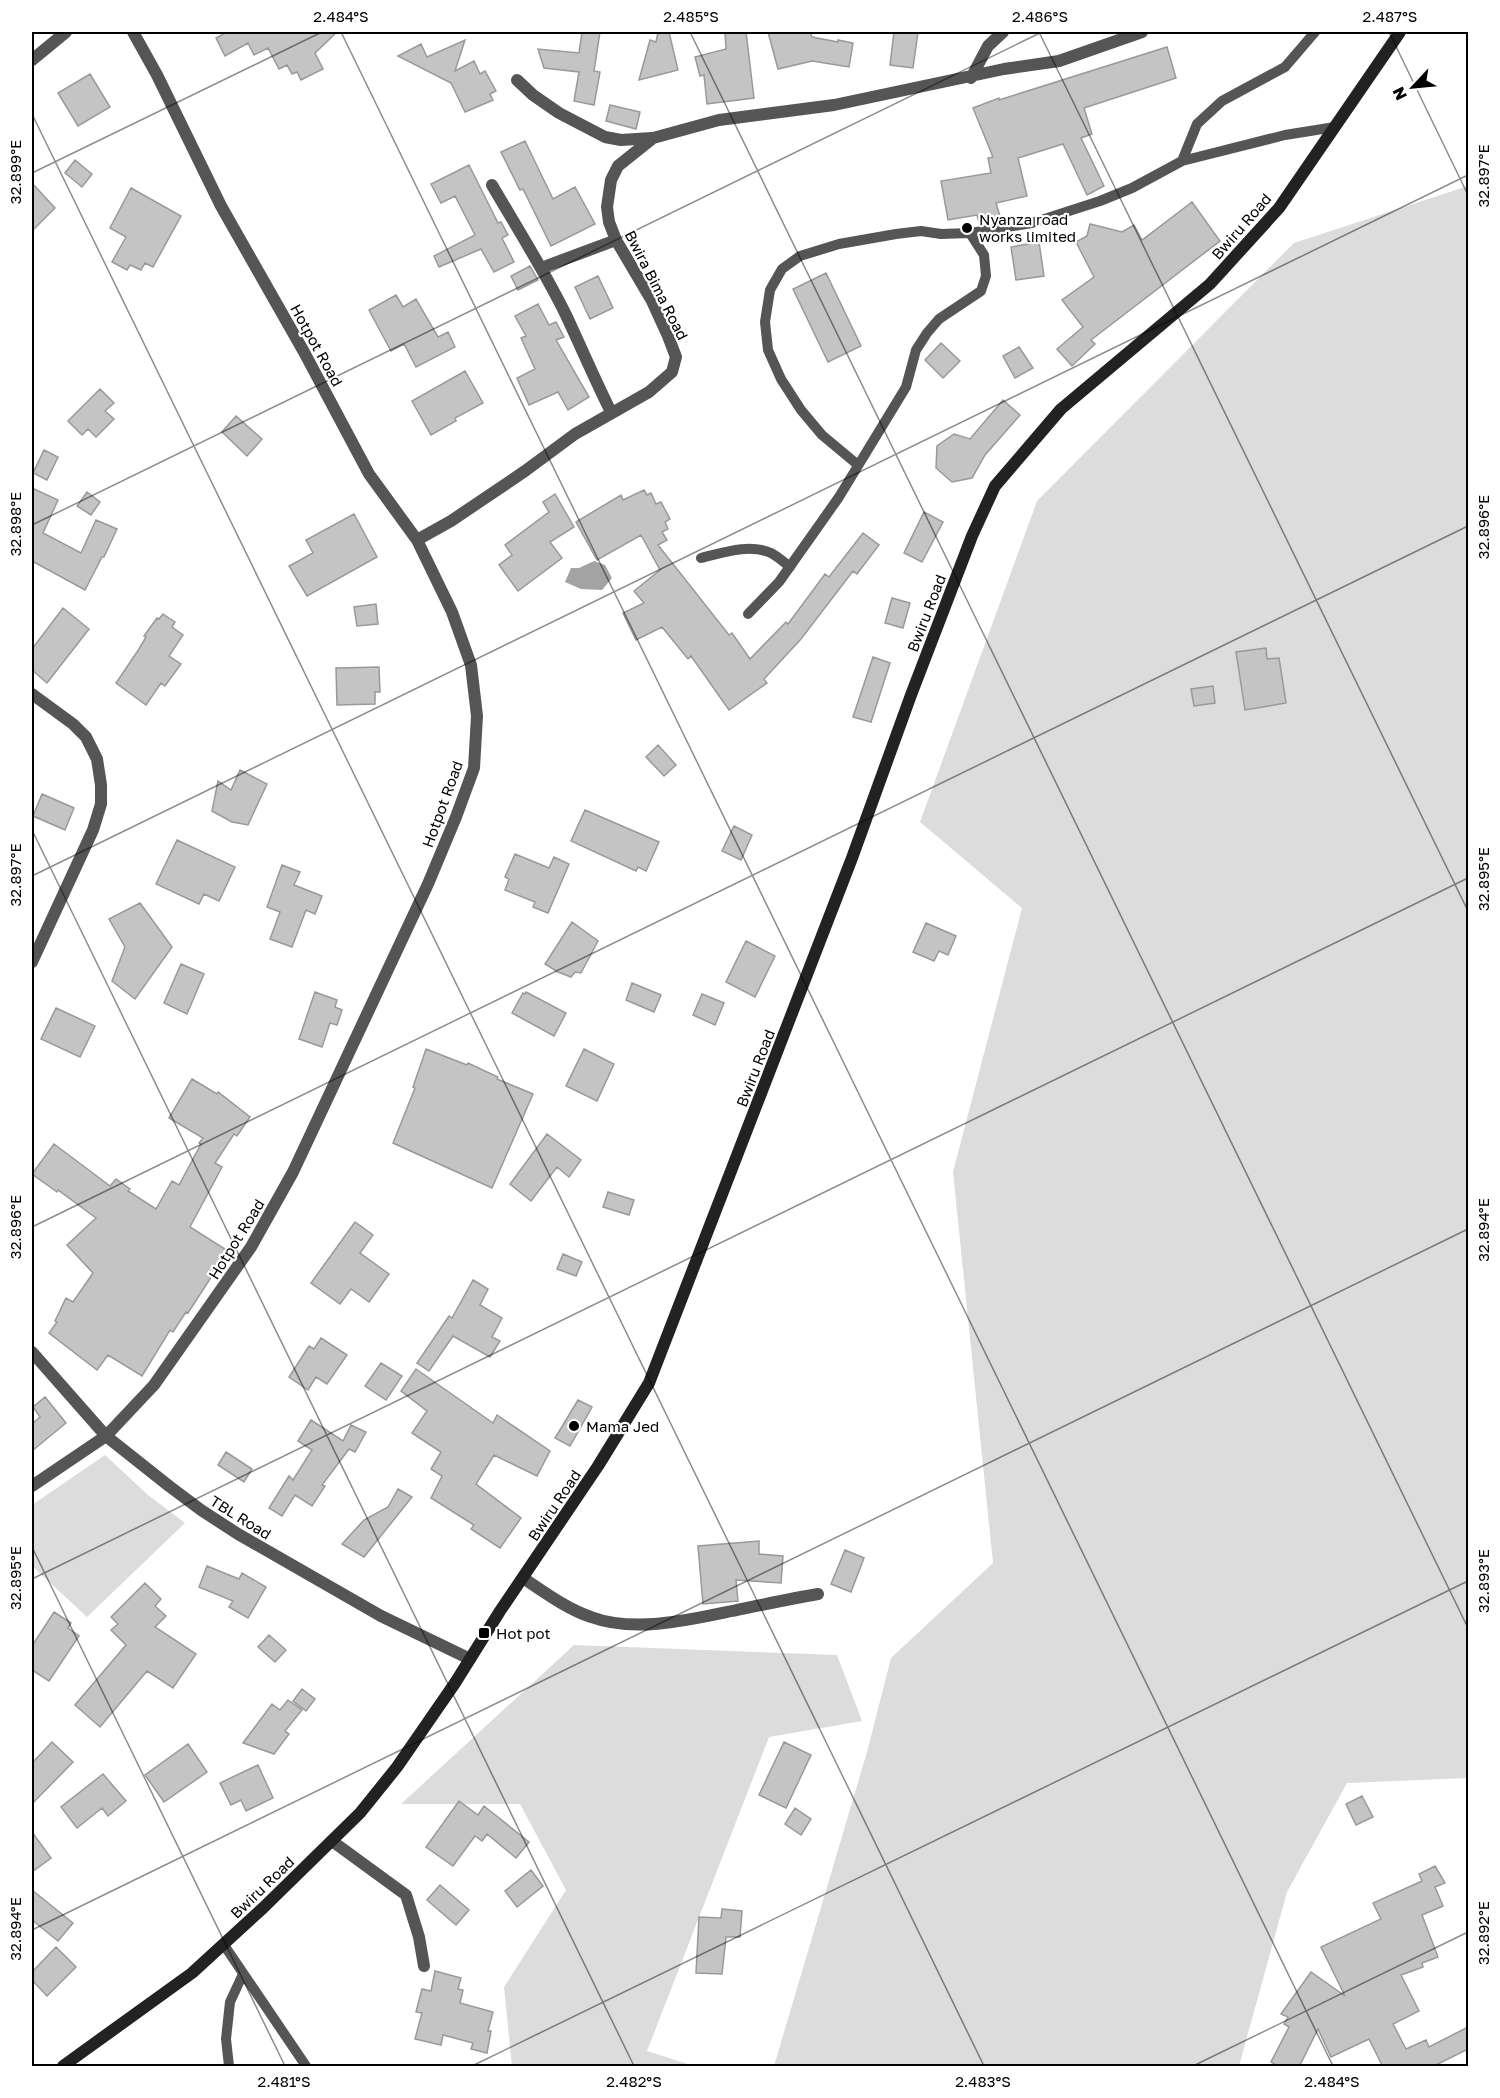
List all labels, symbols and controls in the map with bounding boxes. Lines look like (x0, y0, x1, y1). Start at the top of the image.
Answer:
text: 2.484°S (313, 7, 369, 25)
text: 2.485°S (663, 7, 719, 25)
text: 2.486°S (1012, 7, 1068, 25)
text: 2.487°S (1363, 7, 1417, 25)
north arrow (1383, 57, 1443, 117)
text: N (1388, 84, 1411, 103)
text: 32.899°E (6, 140, 24, 204)
text: 32.897°E (1474, 144, 1492, 208)
street label: Bwiru Road (1207, 189, 1275, 263)
place label: Nyanza road works limited (979, 210, 1076, 245)
marker: Nyanza road works limited (960, 221, 974, 235)
street label: Bwira Bima Road (622, 227, 692, 343)
street label: Hotpot Road (287, 301, 347, 389)
text: 32.898°E (6, 492, 24, 556)
text: 32.896°E (1474, 495, 1492, 559)
street label: Bwiru Road (903, 572, 949, 654)
street label: Hotpot Road (418, 758, 466, 850)
text: 32.897°E (6, 843, 24, 907)
text: 32.895°E (1474, 847, 1492, 911)
street label: Bwiru Road (732, 1027, 778, 1109)
text: 32.896°E (6, 1195, 24, 1259)
street label: Hotpot Road (204, 1196, 268, 1282)
text: 32.894°E (1474, 1198, 1492, 1262)
place label: Mama Jed (586, 1417, 659, 1435)
marker: Mama Jed (567, 1419, 581, 1433)
street label: Bwiru Road (524, 1466, 584, 1544)
street label: TBL Road (207, 1491, 275, 1543)
text: 32.895°E (6, 1546, 24, 1610)
text: 32.893°E (1474, 1549, 1492, 1613)
place label: Hot pot (496, 1624, 550, 1642)
marker: Hot pot (477, 1626, 491, 1640)
street label: Bwiru Road (226, 1852, 298, 1922)
text: 32.894°E (6, 1897, 24, 1961)
text: 32.892°E (1474, 1901, 1492, 1965)
text: 2.481°S (257, 2072, 311, 2090)
text: 2.482°S (606, 2072, 662, 2090)
text: 2.483°S (955, 2072, 1011, 2090)
text: 2.484°S (1304, 2072, 1360, 2090)

